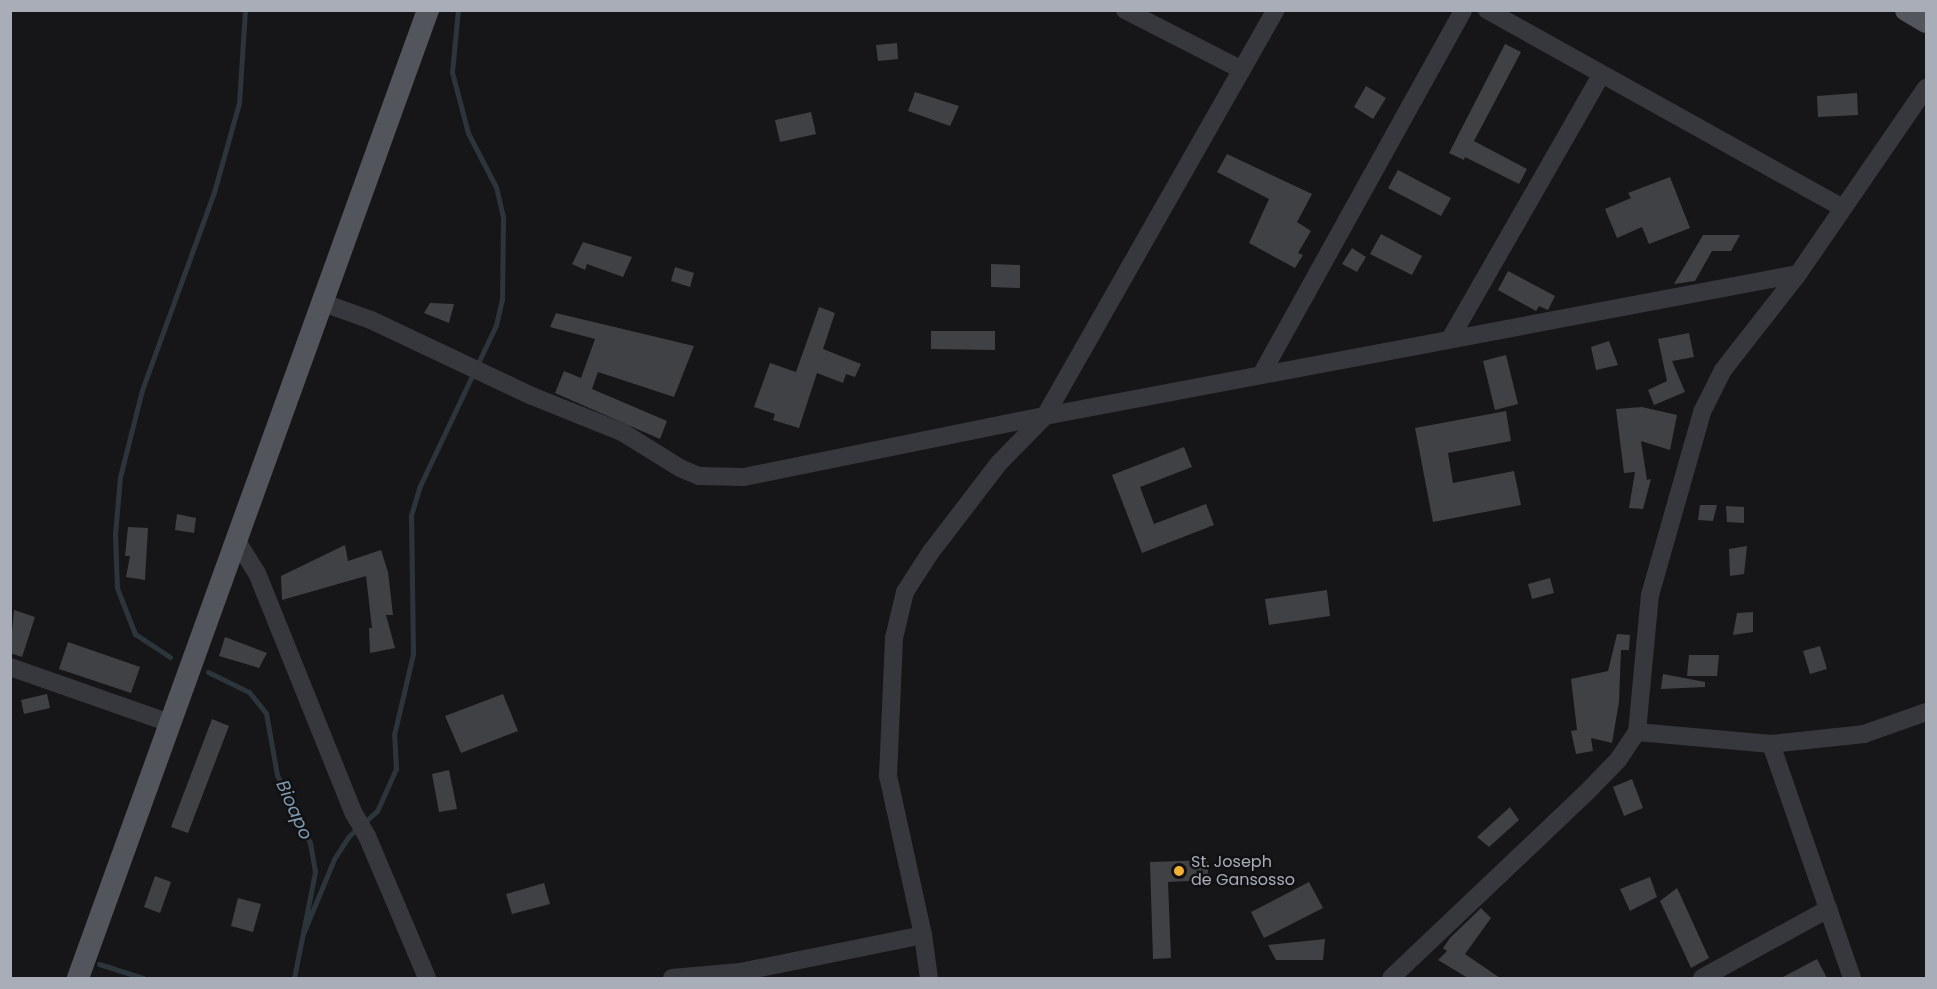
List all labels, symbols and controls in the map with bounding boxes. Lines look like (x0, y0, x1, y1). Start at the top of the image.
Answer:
water label: Bioapo (271, 777, 317, 843)
place label: St. Joseph de Gansosso (1191, 852, 1295, 890)
marker: St. Joseph de Gansosso (1172, 864, 1186, 878)

